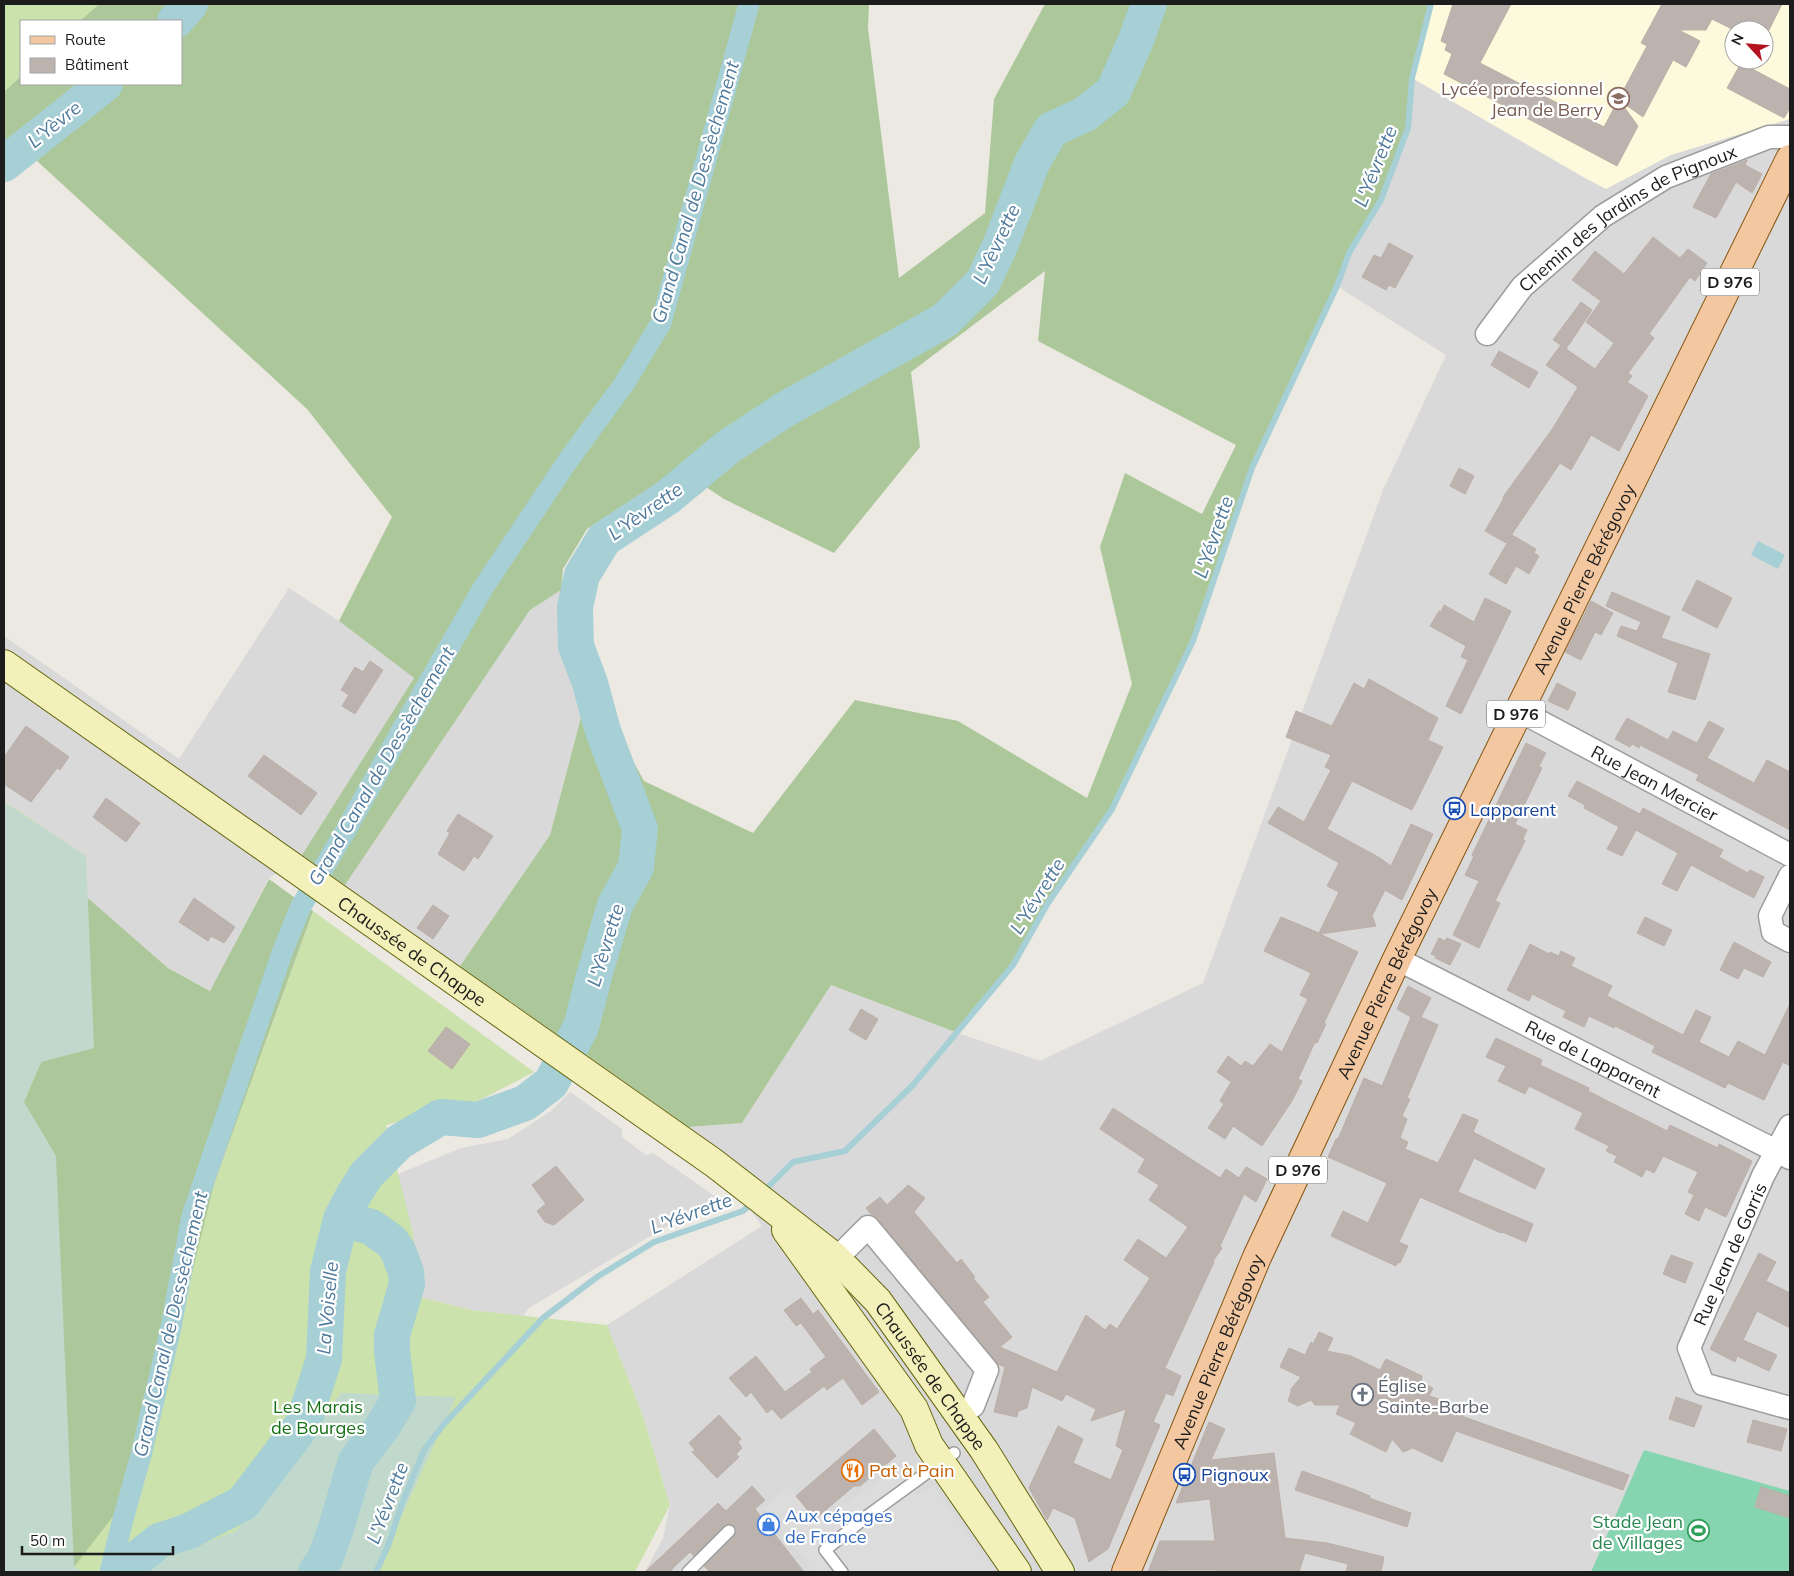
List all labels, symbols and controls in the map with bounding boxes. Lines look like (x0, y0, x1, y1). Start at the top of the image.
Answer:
legend (20, 20, 182, 85)
north arrow (1724, 20, 1774, 70)
text: Route (65, 30, 106, 49)
text: N (1727, 31, 1748, 48)
text: Bâtiment (65, 55, 128, 74)
water label: Grand Canal de Dessèchement (646, 57, 744, 326)
place label: Lycée professionnel Jean de Berry (1441, 77, 1603, 121)
school or university icon: Lycée professionnel Jean de Berry (1607, 86, 1631, 110)
water label: L'Yèvre (22, 95, 86, 153)
water label: L'Yévrette (1348, 122, 1402, 210)
street label: Chemin des Jardins de Pignoux (1513, 139, 1740, 297)
water label: L'Yèvrette (967, 200, 1025, 288)
road number: D 976 (1701, 268, 1759, 296)
water label: L'Yèvrette (603, 477, 687, 545)
street label: Avenue Pierre Bérégovoy (1527, 479, 1640, 678)
water label: L'Yévrette (1188, 493, 1238, 581)
water label: Grand Canal de Dessèchement (303, 641, 460, 890)
road number: D 976 (1487, 701, 1545, 728)
street label: Rue Jean Mercier (1587, 740, 1723, 826)
bus stop icon: Lapparent (1442, 797, 1466, 821)
place label: Lapparent (1470, 798, 1556, 821)
water label: L'Yévrette (1004, 853, 1070, 939)
street label: Avenue Pierre Bérégovoy (1331, 883, 1442, 1082)
street label: Chaussée de Chappe (333, 891, 491, 1011)
water label: L'Yèvrette (581, 901, 629, 989)
street label: Rue de Lapparent (1522, 1015, 1665, 1102)
road number: D 976 (1269, 1156, 1327, 1184)
street label: Rue Jean de Gorris (1688, 1179, 1772, 1329)
water label: L'Yévrette (647, 1187, 735, 1239)
water label: Grand Canal de Dessèchement (128, 1188, 213, 1459)
street label: Avenue Pierre Bérégovoy (1167, 1250, 1269, 1452)
water label: La Voiselle (311, 1260, 343, 1356)
street label: Chaussée de Chappe (870, 1297, 992, 1454)
place label: Église Sainte-Barbe (1378, 1374, 1489, 1418)
church icon: Église Sainte-Barbe (1350, 1383, 1374, 1407)
park label: Les Marais de Bourges (271, 1395, 365, 1439)
restaurant icon: Pat à Pain (841, 1458, 865, 1482)
water label: L'Yévrette (361, 1459, 413, 1547)
place label: Pat à Pain (869, 1459, 955, 1482)
bus stop icon: Pignoux (1173, 1462, 1197, 1486)
place label: Pignoux (1201, 1463, 1269, 1486)
place label: Aux cépages de France (785, 1504, 893, 1548)
place label: Stade Jean de Villages (1592, 1510, 1683, 1554)
shop icon: Aux cépages de France (757, 1513, 781, 1537)
sports icon: Stade Jean de Villages (1687, 1519, 1711, 1543)
scale bar (22, 1524, 174, 1556)
text: 50 m (30, 1531, 65, 1550)

